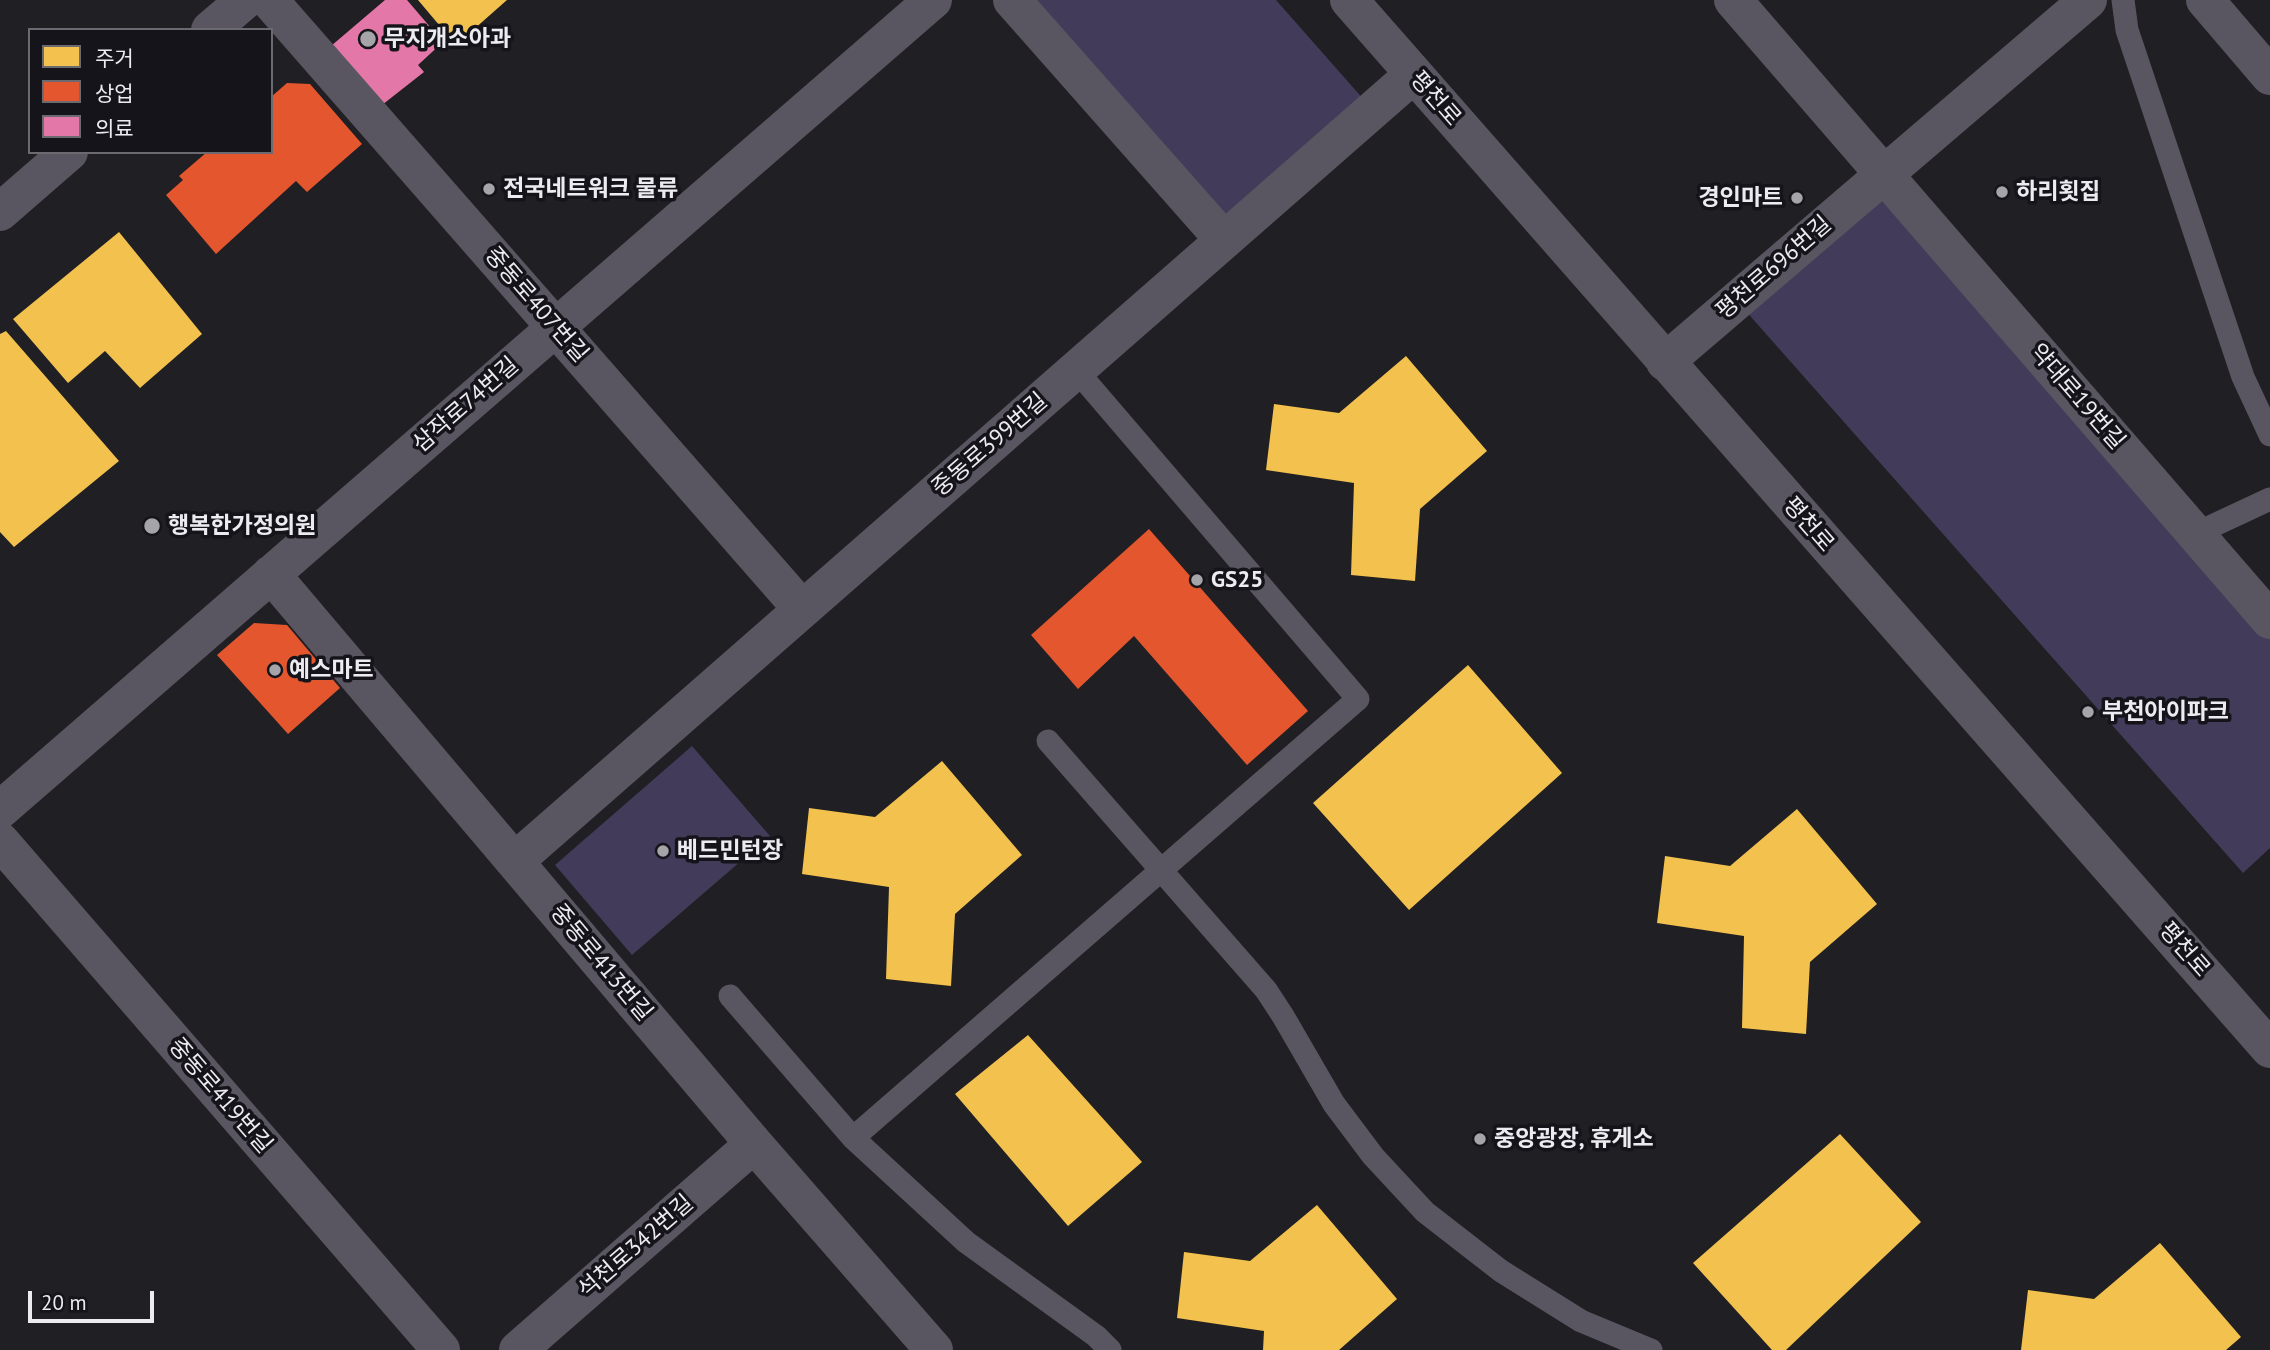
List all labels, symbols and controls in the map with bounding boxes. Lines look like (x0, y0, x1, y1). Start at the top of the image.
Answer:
place label: 무지개소아과 (384, 25, 511, 53)
legend (28, 28, 273, 154)
marker: 무지개소아과 (358, 29, 378, 49)
text: 주거 (95, 45, 134, 72)
street label: 평천로 (1404, 66, 1466, 132)
text: 상업 (95, 80, 134, 107)
text: 의료 (95, 115, 134, 142)
place label: 전국네트워크 물류 (503, 175, 678, 203)
place label: 하리횟집 (2016, 178, 2101, 206)
marker: 전국네트워크 물류 (481, 181, 497, 197)
place label: 경인마트 (1698, 184, 1783, 212)
marker: 하리횟집 (1994, 184, 2010, 200)
marker: 경인마트 (1789, 190, 1805, 206)
street label: 평천로696번길 (1711, 211, 1837, 325)
street label: 중동로407번길 (479, 242, 593, 368)
street label: 약대로19번길 (2024, 339, 2130, 455)
street label: 삼작로74번길 (408, 352, 524, 458)
street label: 중동로399번길 (927, 388, 1053, 502)
street label: 평천로 (1777, 492, 1839, 558)
place label: 행복한가정의원 (168, 512, 316, 540)
marker: 행복한가정의원 (142, 516, 162, 536)
place label: GS25 (1211, 566, 1263, 594)
marker: GS25 (1189, 572, 1205, 588)
place label: 예스마트 (289, 656, 374, 684)
marker: 예스마트 (267, 662, 283, 678)
place label: 부천아이파크 (2102, 698, 2229, 726)
marker: 부천아이파크 (2080, 704, 2096, 720)
place label: 베드민턴장 (677, 837, 783, 865)
marker: 베드민턴장 (655, 843, 671, 859)
street label: 중동로413번길 (544, 899, 658, 1027)
street label: 평천로 (2153, 917, 2215, 983)
street label: 중동로419번길 (163, 1033, 277, 1159)
place label: 중앙광장, 휴게소 (1494, 1125, 1654, 1153)
marker: 중앙광장, 휴게소 (1472, 1131, 1488, 1147)
street label: 석천로342번길 (573, 1190, 699, 1304)
scale bar (32, 1276, 158, 1320)
text: 20 m (41, 1289, 87, 1316)

